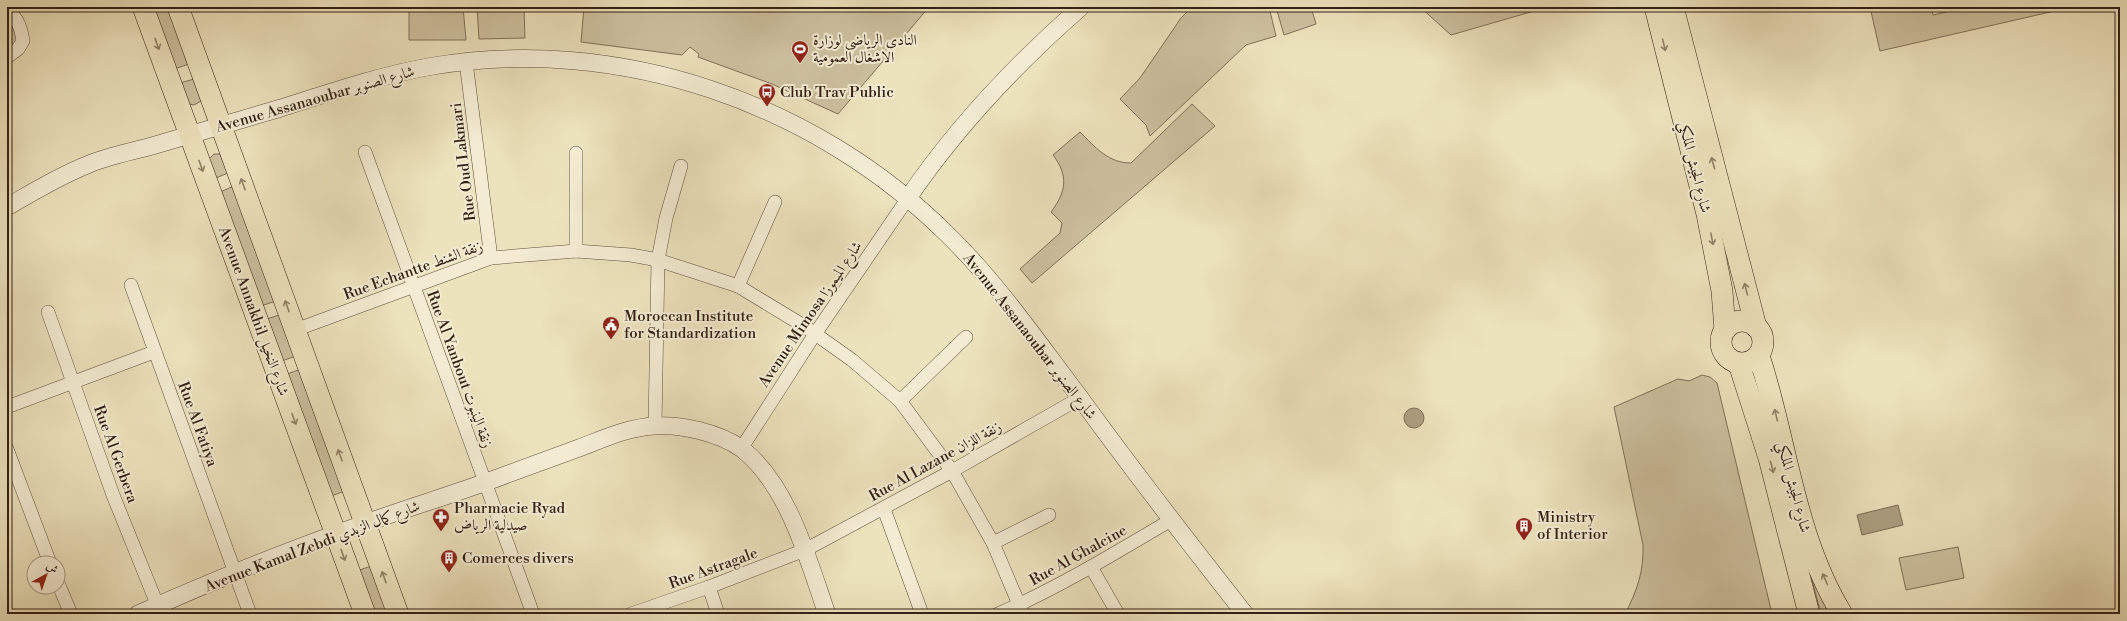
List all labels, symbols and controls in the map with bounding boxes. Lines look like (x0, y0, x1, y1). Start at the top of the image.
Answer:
place label: النادي الرياضي لوزارة الاشغال العمومية (813, 31, 917, 67)
one-way arrow (153, 37, 161, 49)
one-way arrow (1661, 38, 1668, 51)
sports icon: النادي الرياضي لوزارة الاشغال العمومية (790, 39, 810, 64)
street label: Avenue Assanaoubar شارع الصنوبر (213, 62, 418, 140)
bus stop icon: Club Trav Public (757, 82, 777, 107)
place label: Club Trav Public (780, 83, 894, 102)
street label: Rue Oud Lakmari (447, 102, 480, 222)
street label: شارع الجيش الملكي (1670, 119, 1715, 216)
one-way arrow (1709, 157, 1716, 170)
one-way arrow (197, 159, 205, 171)
one-way arrow (239, 178, 246, 191)
street label: Avenue Annakhil شارع النخيل (211, 223, 293, 399)
one-way arrow (1708, 232, 1716, 245)
street label: Rue Echantte زنقة الشنط (341, 236, 485, 304)
street label: Avenue Mimosa شارع الميموزا (754, 238, 869, 394)
street label: Avenue Assanaoubar شارع الصنوبر (956, 249, 1100, 425)
one-way arrow (1742, 283, 1749, 296)
street label: Rue Al Yanbout زنقة الينبوت (422, 288, 497, 450)
one-way arrow (283, 300, 290, 313)
place label: Moroccan Institute for Standardization (624, 307, 756, 343)
public building icon: Moroccan Institute for Standardization (601, 315, 621, 340)
street label: Rue Al Fatiya (173, 379, 222, 470)
street label: Rue Al Gerbera (89, 403, 142, 506)
one-way arrow (1772, 409, 1779, 422)
one-way arrow (290, 413, 298, 425)
street label: Rue Al Lazane زنقة اللزان (866, 417, 1005, 506)
street label: شارع الجيش الملكي (1768, 440, 1815, 536)
one-way arrow (336, 449, 344, 461)
one-way arrow (1769, 461, 1776, 474)
street label: Avenue Kamal Zebdi شارع كمال الزبدي (201, 497, 424, 600)
place label: Pharmacie Ryad صيدلية الرياض (454, 499, 565, 535)
pharmacy icon: Pharmacie Ryad صيدلية الرياض (431, 507, 451, 532)
place label: Ministry of Interior (1537, 508, 1608, 544)
building icon: Ministry of Interior (1514, 516, 1534, 541)
street label: Rue Al Ghalcine (1026, 521, 1130, 590)
street label: Rue Astragale (666, 544, 760, 593)
one-way arrow (340, 548, 348, 560)
building icon: Comerces divers (439, 548, 459, 573)
place label: Comerces divers (462, 549, 574, 568)
north arrow (26, 555, 66, 595)
text: ش (43, 559, 61, 577)
one-way arrow (380, 572, 388, 584)
one-way arrow (1821, 573, 1828, 585)

